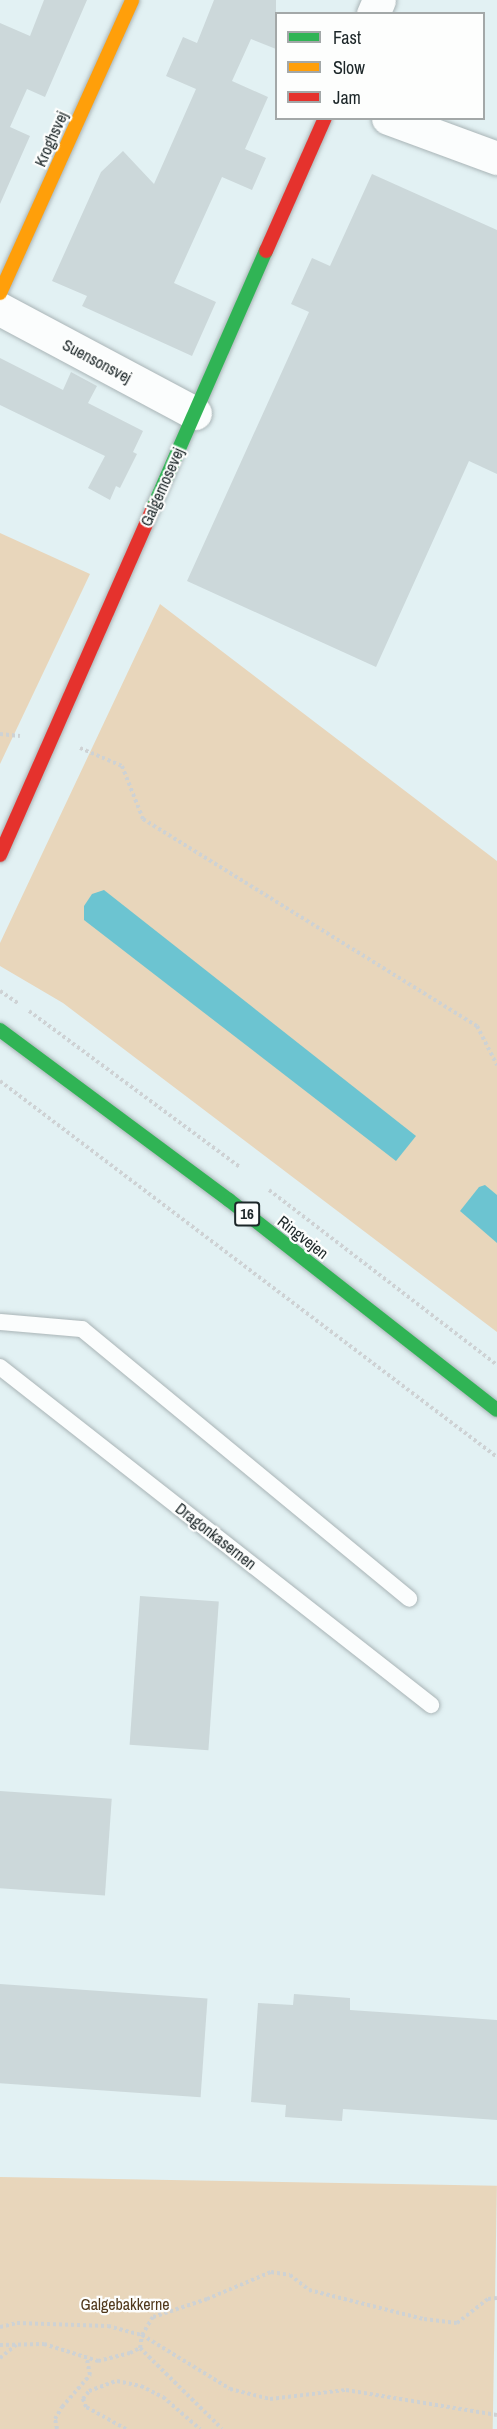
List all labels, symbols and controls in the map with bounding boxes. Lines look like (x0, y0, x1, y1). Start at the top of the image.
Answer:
legend (275, 12, 485, 120)
text: Fast (333, 25, 361, 50)
text: Slow (333, 55, 365, 80)
text: Jam (333, 85, 361, 110)
street label: Kroghsvej (30, 108, 72, 170)
street label: Suensonsvej (59, 335, 135, 387)
street label: Galgemosevej (136, 445, 188, 529)
road number: 16 (234, 1202, 260, 1226)
street label: Ringvejen (274, 1211, 332, 1263)
street label: Dragonkasernen (172, 1499, 260, 1573)
park label: Galgebakkerne (81, 2294, 169, 2314)

